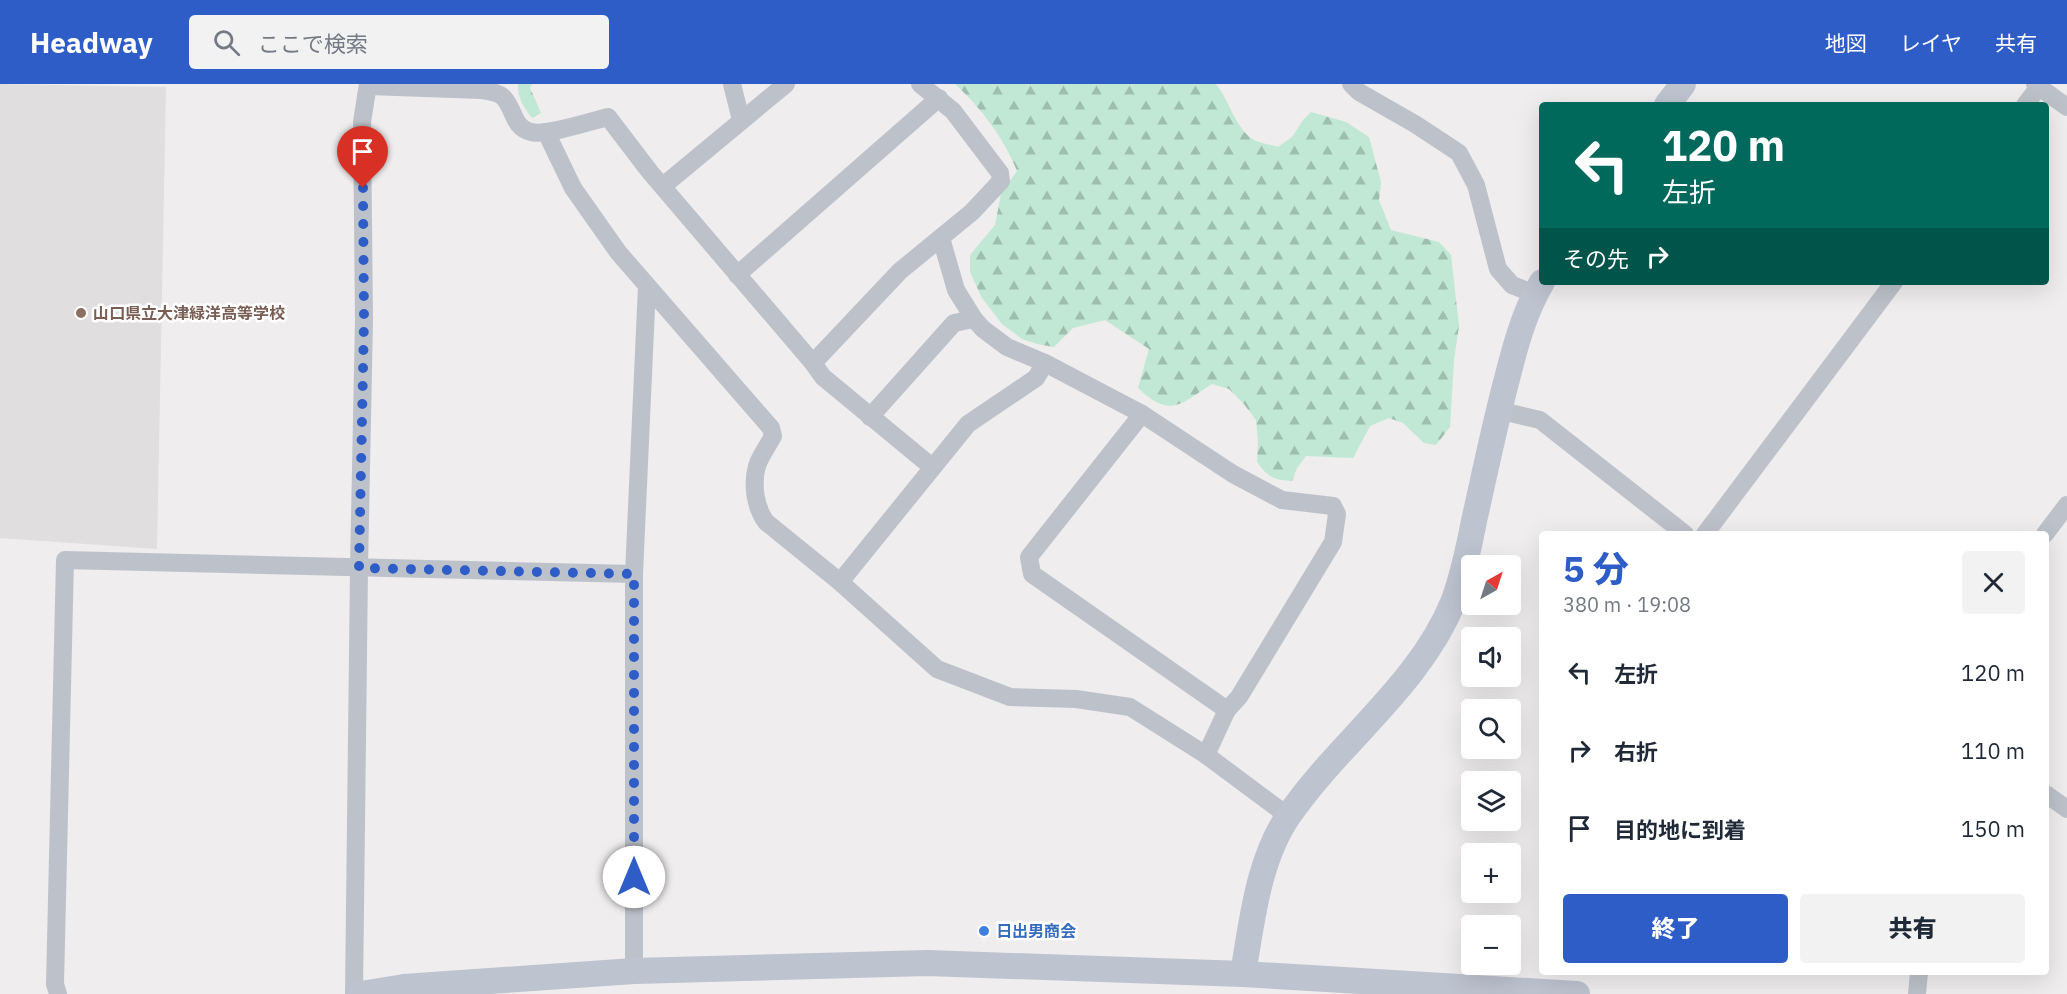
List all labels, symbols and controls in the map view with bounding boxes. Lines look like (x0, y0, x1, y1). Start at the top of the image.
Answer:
search box (189, 15, 609, 69)
text: Headway (30, 24, 153, 61)
icon: search (210, 26, 243, 59)
text: ここで検索 (258, 29, 368, 58)
text: 地図 (1825, 29, 1867, 57)
text: レイヤ (1900, 29, 1962, 57)
text: 共有 (1995, 29, 2037, 57)
text: 120 m (1662, 118, 1785, 173)
pin (337, 126, 388, 188)
icon: left (1563, 126, 1641, 204)
icon: arrive (346, 135, 379, 168)
text: 左折 (1662, 174, 1716, 209)
icon: right (1641, 240, 1674, 273)
text: その先 (1563, 244, 1629, 273)
place label: 山口県立大津緑洋高等学校 (93, 303, 285, 323)
marker: 山口県立大津緑洋高等学校 (74, 306, 88, 320)
text: 5 分 (1563, 545, 1629, 592)
button: close (1962, 551, 2025, 614)
north arrow (1461, 555, 1521, 615)
map controls (1461, 555, 1521, 975)
text: 380 m · 19:08 (1563, 591, 1691, 618)
button: sound (1461, 627, 1521, 687)
icon: left (1563, 656, 1596, 689)
text: 120 m (1961, 658, 2025, 687)
text: 左折 (1614, 659, 1658, 688)
button: search (1461, 699, 1521, 759)
icon: right (1563, 734, 1596, 767)
text: 110 m (1961, 736, 2025, 765)
text: 右折 (1614, 737, 1658, 766)
button: layers (1461, 771, 1521, 831)
icon: arrive (1563, 812, 1596, 845)
text: 150 m (1961, 814, 2025, 843)
text: 目的地に到着 (1614, 815, 1746, 844)
button: + (1461, 843, 1521, 903)
position arrow (602, 845, 666, 909)
button: 終了 (1563, 894, 1788, 963)
button: 共有 (1800, 894, 2025, 963)
button: − (1461, 915, 1521, 975)
place label: 日出男商会 (996, 921, 1076, 941)
marker: 日出男商会 (977, 924, 991, 938)

